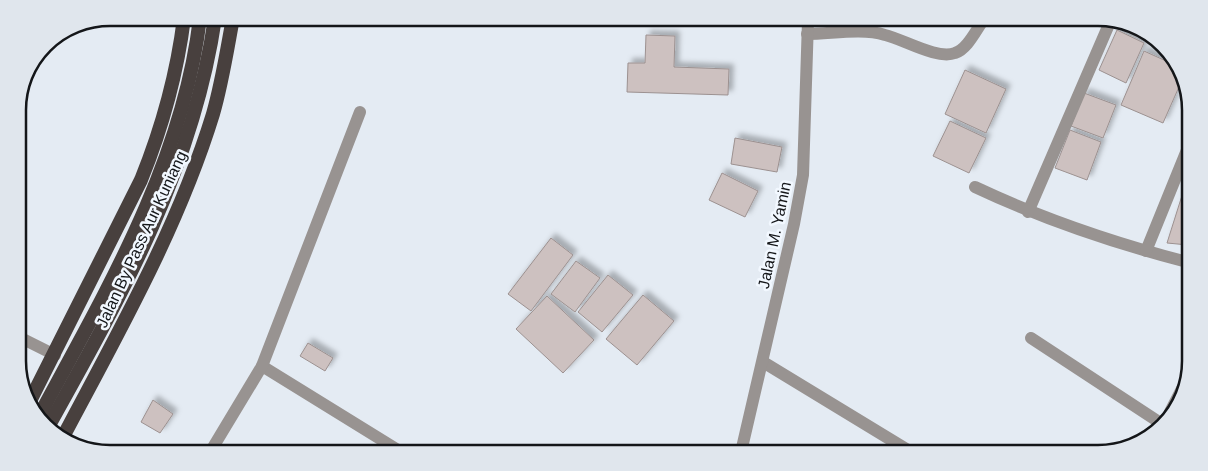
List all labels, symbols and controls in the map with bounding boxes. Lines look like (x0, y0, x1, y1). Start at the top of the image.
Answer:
street label: Jalan By Pass Aur Kuniang (93, 148, 190, 330)
street label: Jalan M. Yamin (755, 180, 794, 290)

